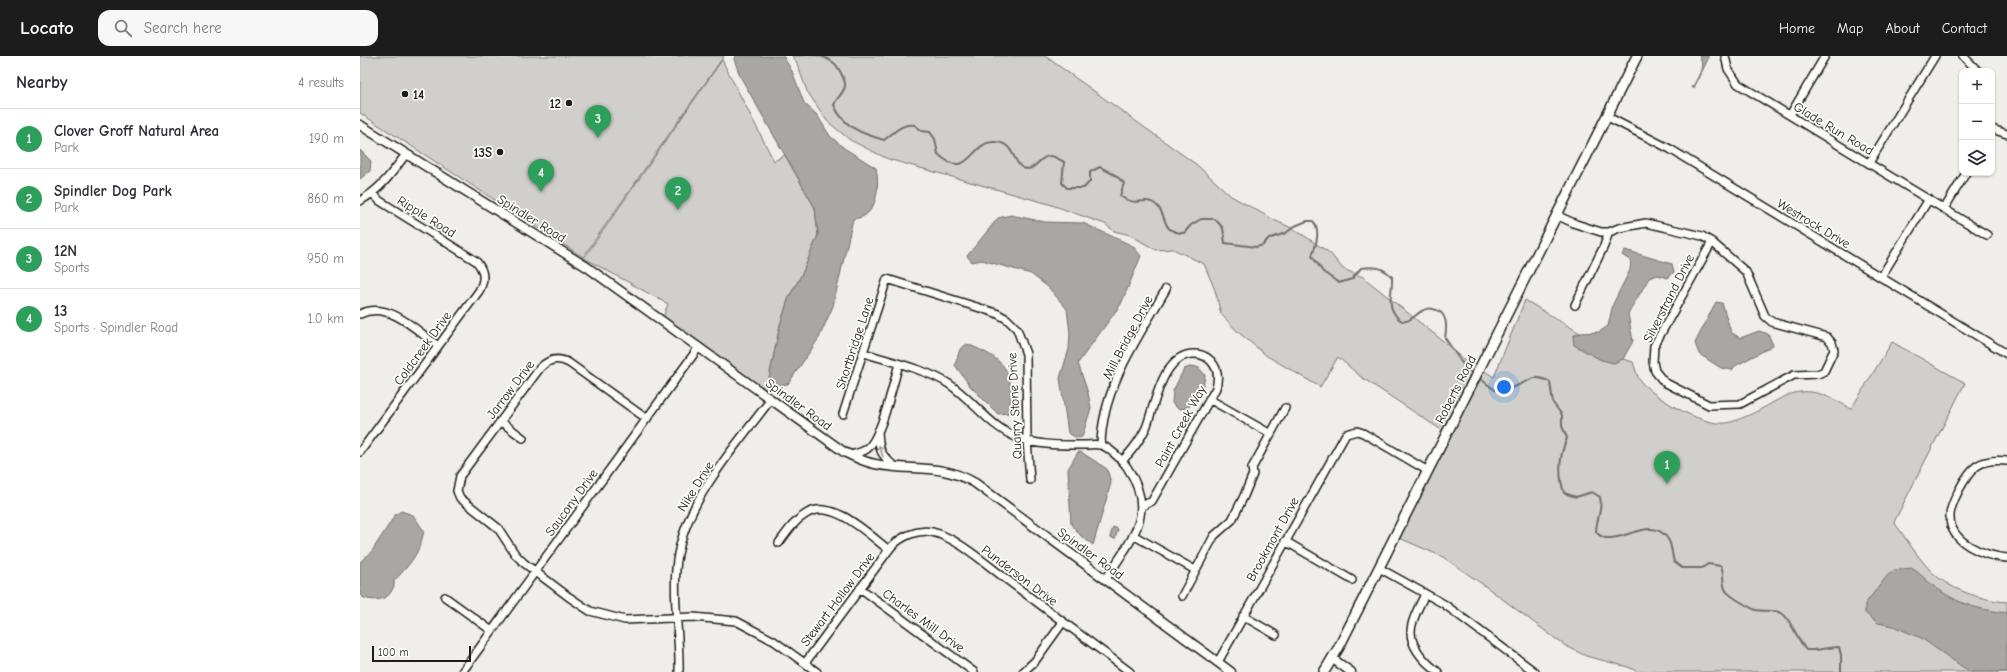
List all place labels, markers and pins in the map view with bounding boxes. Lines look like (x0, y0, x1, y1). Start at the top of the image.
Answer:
place label: 14 (413, 87, 424, 102)
marker: 14 (400, 89, 410, 99)
place label: 12 (549, 96, 561, 111)
marker: 12 (564, 98, 574, 108)
pin: 3 (585, 105, 611, 138)
place label: 13S (473, 145, 492, 160)
marker: 13S (495, 147, 505, 157)
pin: 4 (528, 159, 554, 192)
pin: 2 (665, 177, 691, 210)
pin: 1 (1654, 451, 1680, 484)

